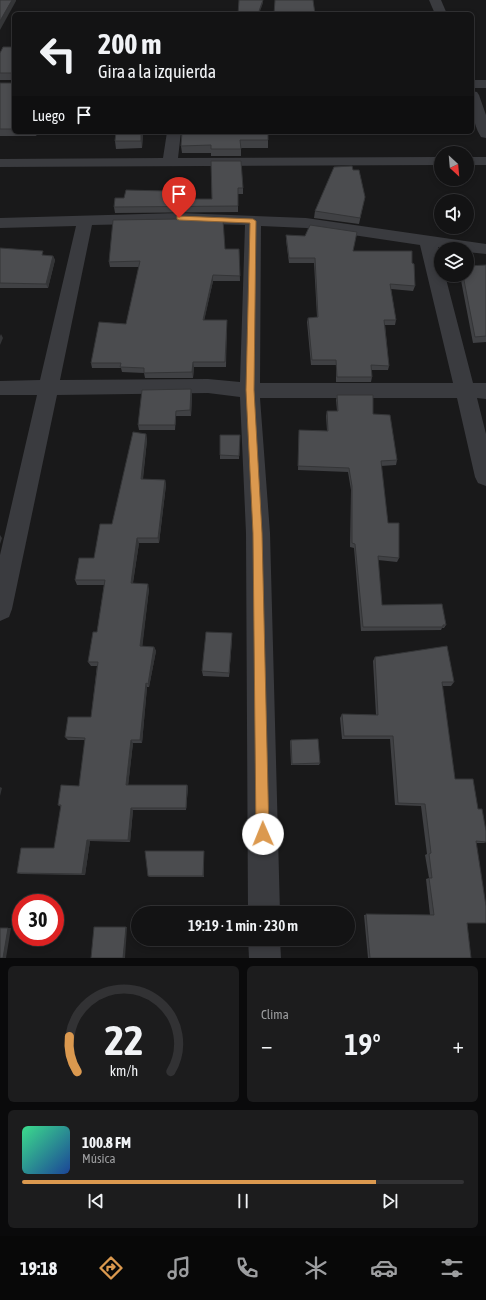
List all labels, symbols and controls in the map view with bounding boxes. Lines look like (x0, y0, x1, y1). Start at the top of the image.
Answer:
icon: left (32, 28, 84, 80)
text: 200 m (98, 28, 161, 60)
text: Gira a la izquierda (98, 61, 216, 82)
icon: arrive (73, 104, 95, 126)
text: Luego (32, 107, 65, 124)
north arrow (434, 146, 474, 186)
map controls (434, 146, 474, 282)
pin (162, 177, 196, 218)
icon: arrive (168, 183, 190, 205)
button: sound (434, 194, 474, 234)
button: layers (434, 242, 474, 282)
position arrow (242, 813, 284, 855)
speed limit sign: 30 (12, 894, 64, 946)
text: 19:19 · 1 min · 230 m (188, 917, 298, 934)
text: Clima (261, 1007, 289, 1022)
text: 22 (104, 1016, 143, 1064)
text: 19° (344, 1027, 381, 1061)
text: − (261, 1032, 272, 1058)
text: + (453, 1032, 464, 1058)
text: km/h (109, 1063, 138, 1079)
text: 100.8 FM (82, 1134, 131, 1151)
text: Música (82, 1151, 115, 1166)
icon: previous (85, 1190, 107, 1212)
icon: pause (232, 1190, 254, 1212)
icon: next (379, 1190, 401, 1212)
icon: directions (97, 1254, 125, 1282)
icon: music (165, 1254, 193, 1282)
icon: phone (233, 1254, 261, 1282)
icon: climate (302, 1254, 330, 1282)
icon: car (370, 1254, 398, 1282)
icon: filters (438, 1254, 466, 1282)
text: 19:18 (20, 1258, 57, 1279)

